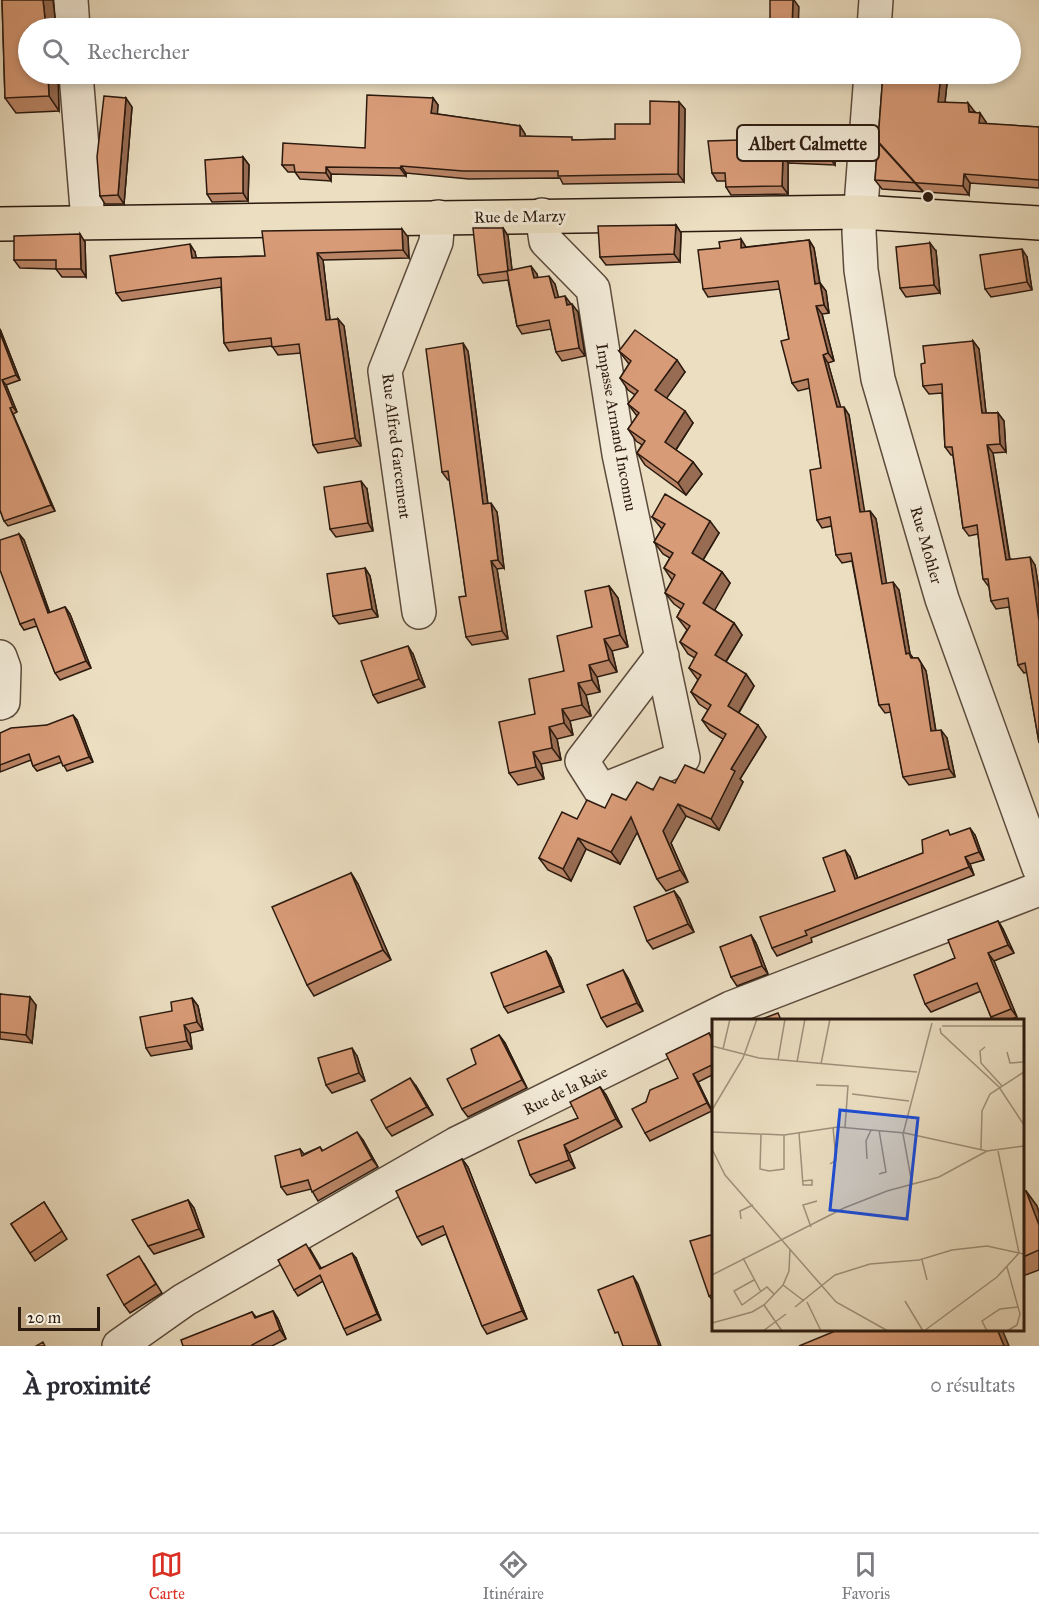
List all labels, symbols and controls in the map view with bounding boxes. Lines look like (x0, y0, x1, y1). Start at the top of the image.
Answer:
search box (18, 18, 1021, 84)
icon: search (39, 35, 72, 68)
text: Rechercher (87, 38, 189, 65)
callout: Albert Calmette (737, 125, 879, 161)
text: Albert Calmette (748, 133, 867, 155)
street label: Rue de Marzy (474, 206, 567, 227)
street label: Impasse Armand Inconnu (592, 342, 641, 513)
street label: Rue Alfred Garcement (378, 372, 415, 520)
street label: Rue Mohler (906, 504, 947, 586)
inset map (712, 1019, 1024, 1331)
street label: Rue de la Raie (520, 1062, 611, 1119)
scale bar (18, 1304, 100, 1332)
text: 20 m (27, 1308, 61, 1327)
text: À proximité (24, 1369, 150, 1401)
text: 0 résultats (930, 1373, 1015, 1397)
tab: Carte (149, 1548, 185, 1603)
tab: Itinéraire (482, 1548, 544, 1603)
tab: Favoris (842, 1548, 890, 1603)

